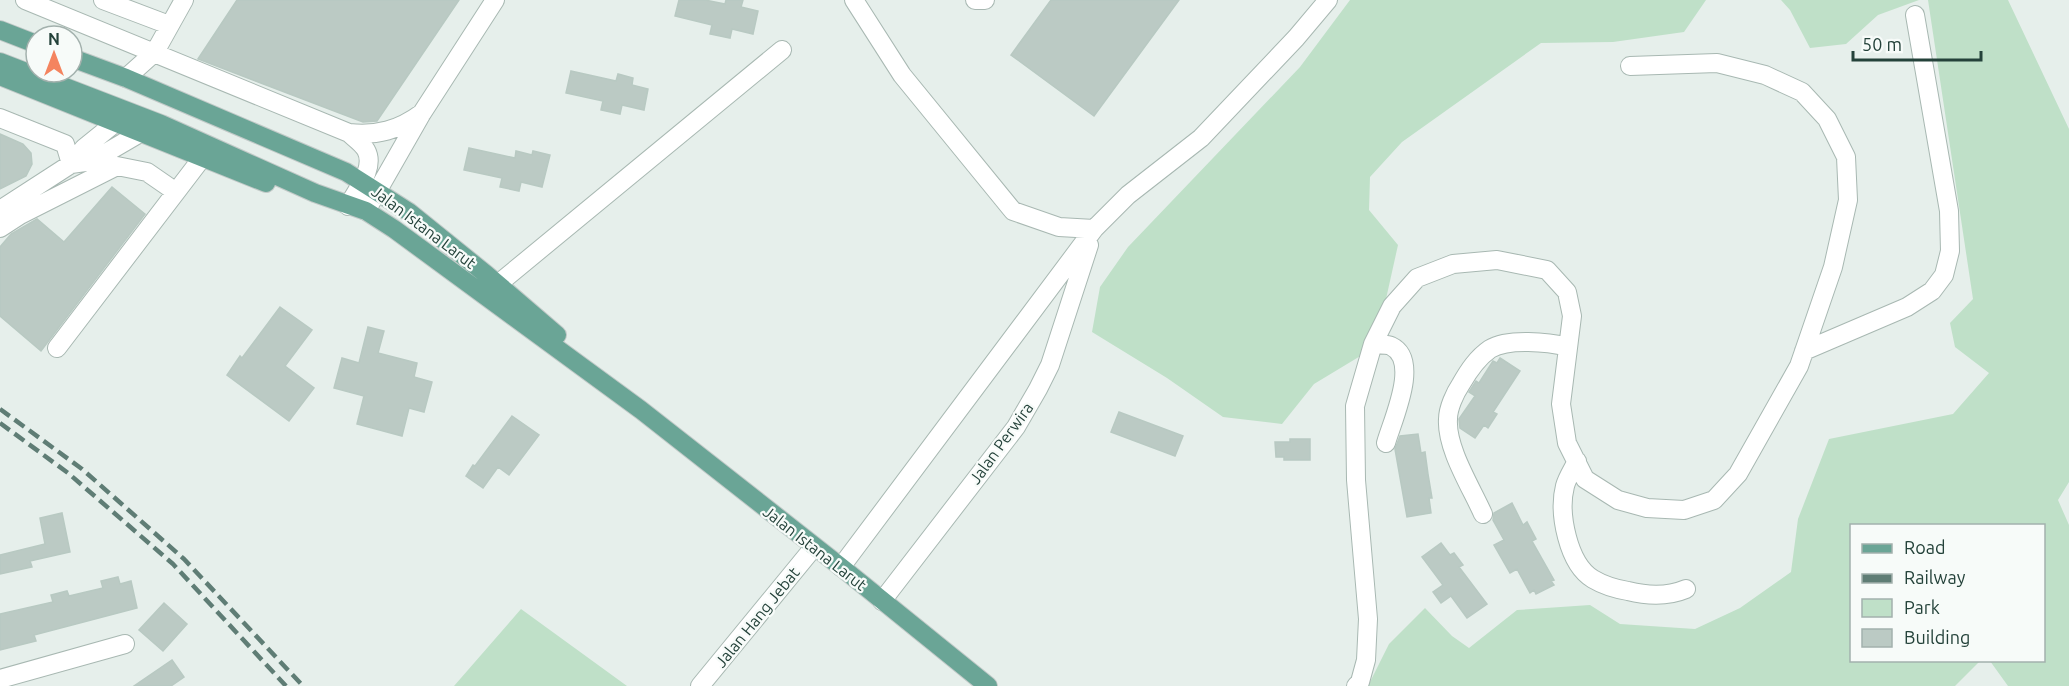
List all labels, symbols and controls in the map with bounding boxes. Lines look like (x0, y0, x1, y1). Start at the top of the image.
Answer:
north arrow (24, 24, 84, 84)
scale bar (1853, 24, 1980, 62)
text: N (48, 30, 60, 48)
text: 50 m (1862, 34, 1902, 54)
street label: Jalan Istana Larut (368, 182, 480, 272)
street label: Jalan Perwira (965, 399, 1037, 487)
street label: Jalan Istana Larut (760, 502, 871, 594)
legend (1850, 524, 2045, 662)
text: Road (1904, 537, 1946, 557)
street label: Jalan Hang Jebat (711, 563, 803, 671)
text: Railway (1904, 567, 1966, 587)
text: Park (1904, 597, 1940, 617)
text: Building (1904, 627, 1970, 647)

